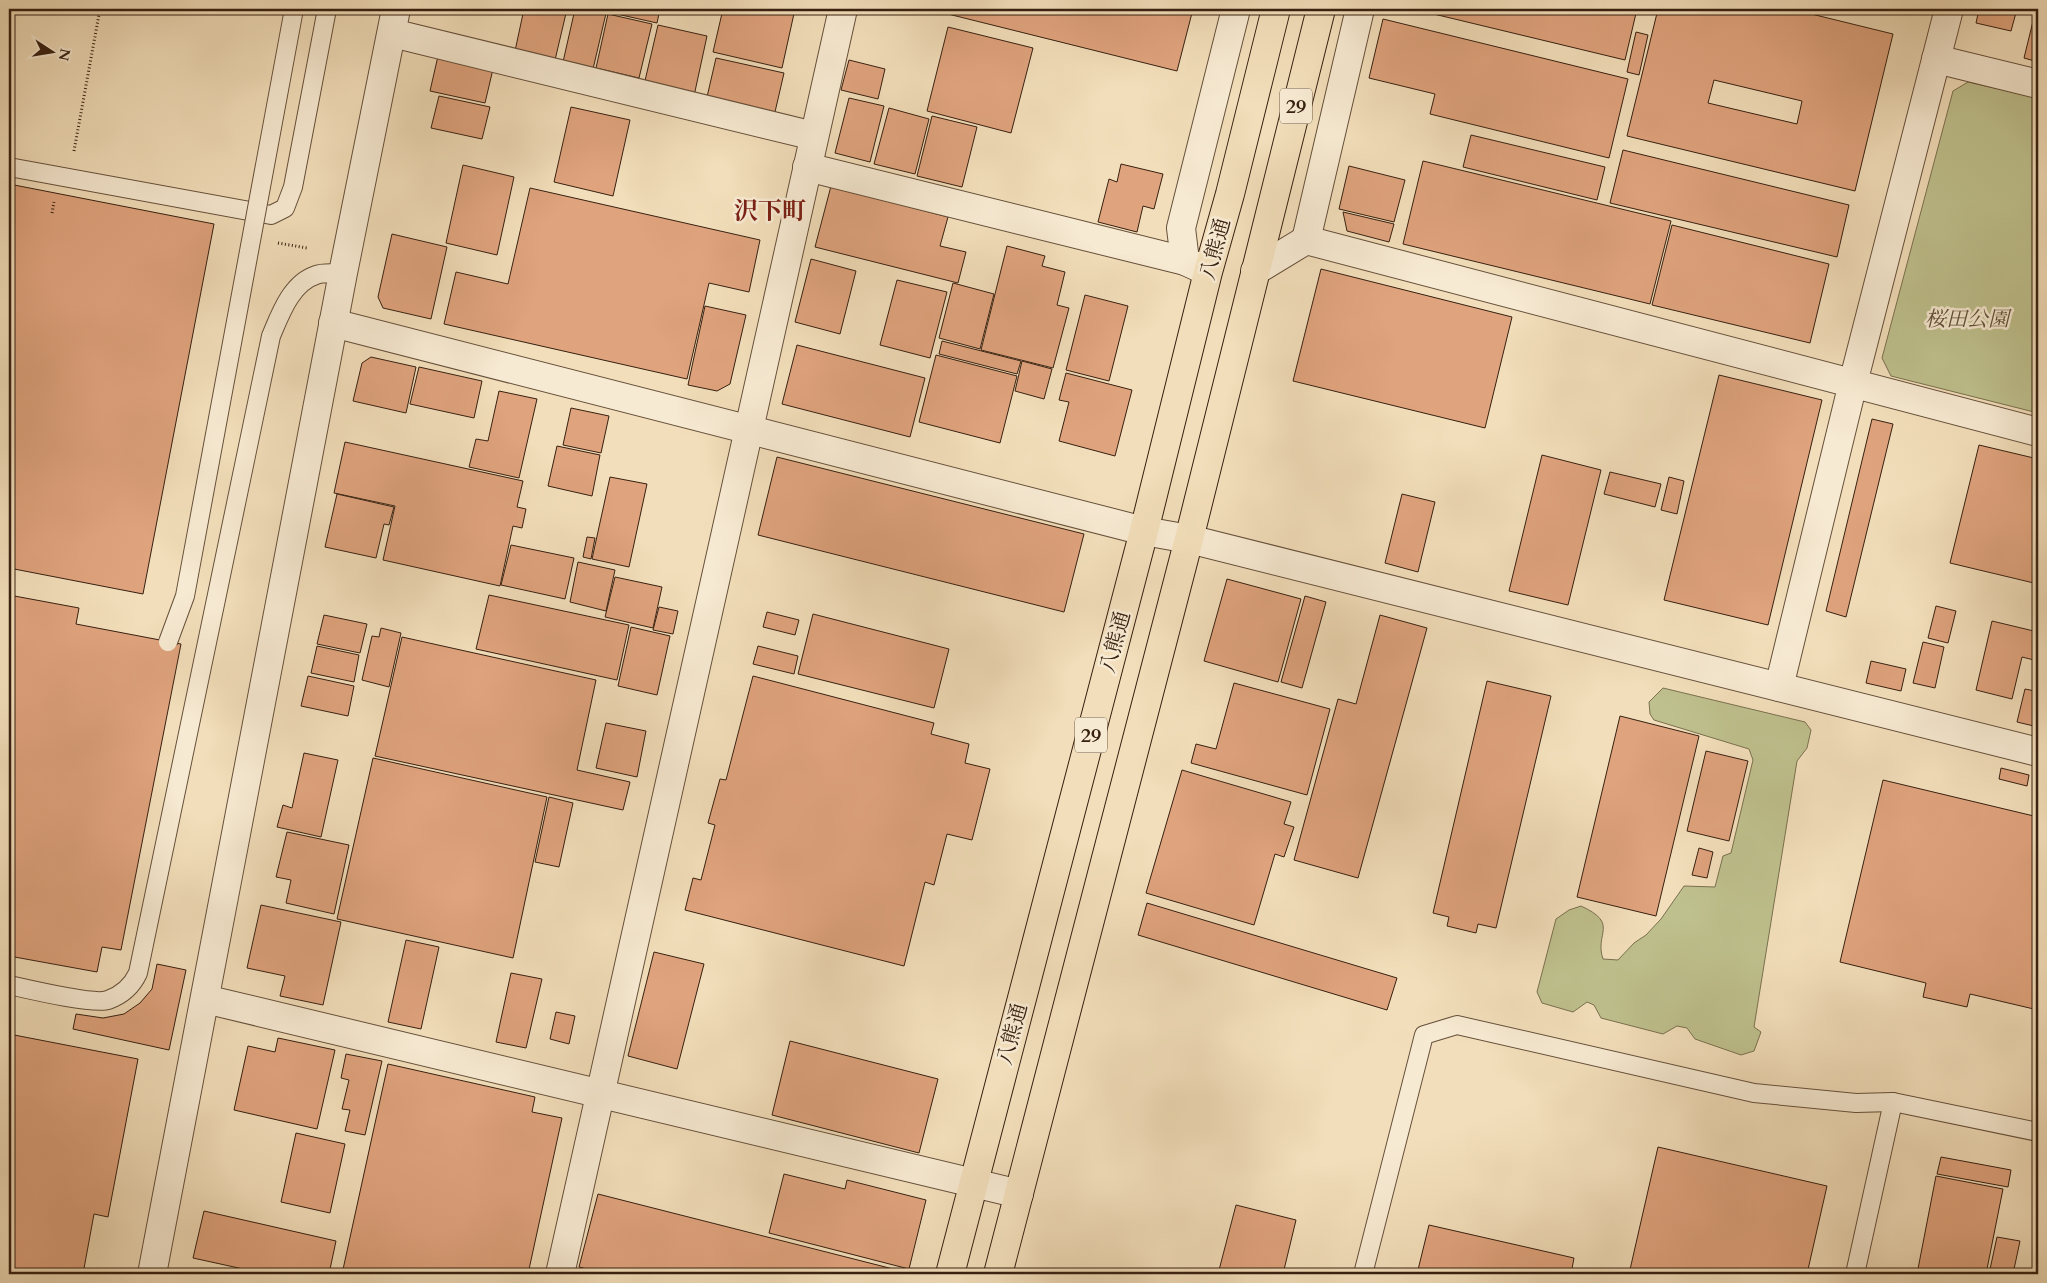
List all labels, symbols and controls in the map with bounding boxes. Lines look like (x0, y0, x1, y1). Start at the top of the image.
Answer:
north arrow (28, 28, 78, 78)
text: N (54, 47, 75, 63)
road number: 29 (1280, 88, 1312, 124)
district label: 沢下町 (734, 195, 806, 228)
street label: 八熊通 (1193, 215, 1238, 283)
park label: 桜田公園 (1925, 305, 2012, 334)
street label: 八熊通 (1093, 608, 1138, 676)
road number: 29 (1075, 718, 1107, 752)
street label: 八熊通 (990, 1000, 1035, 1068)

